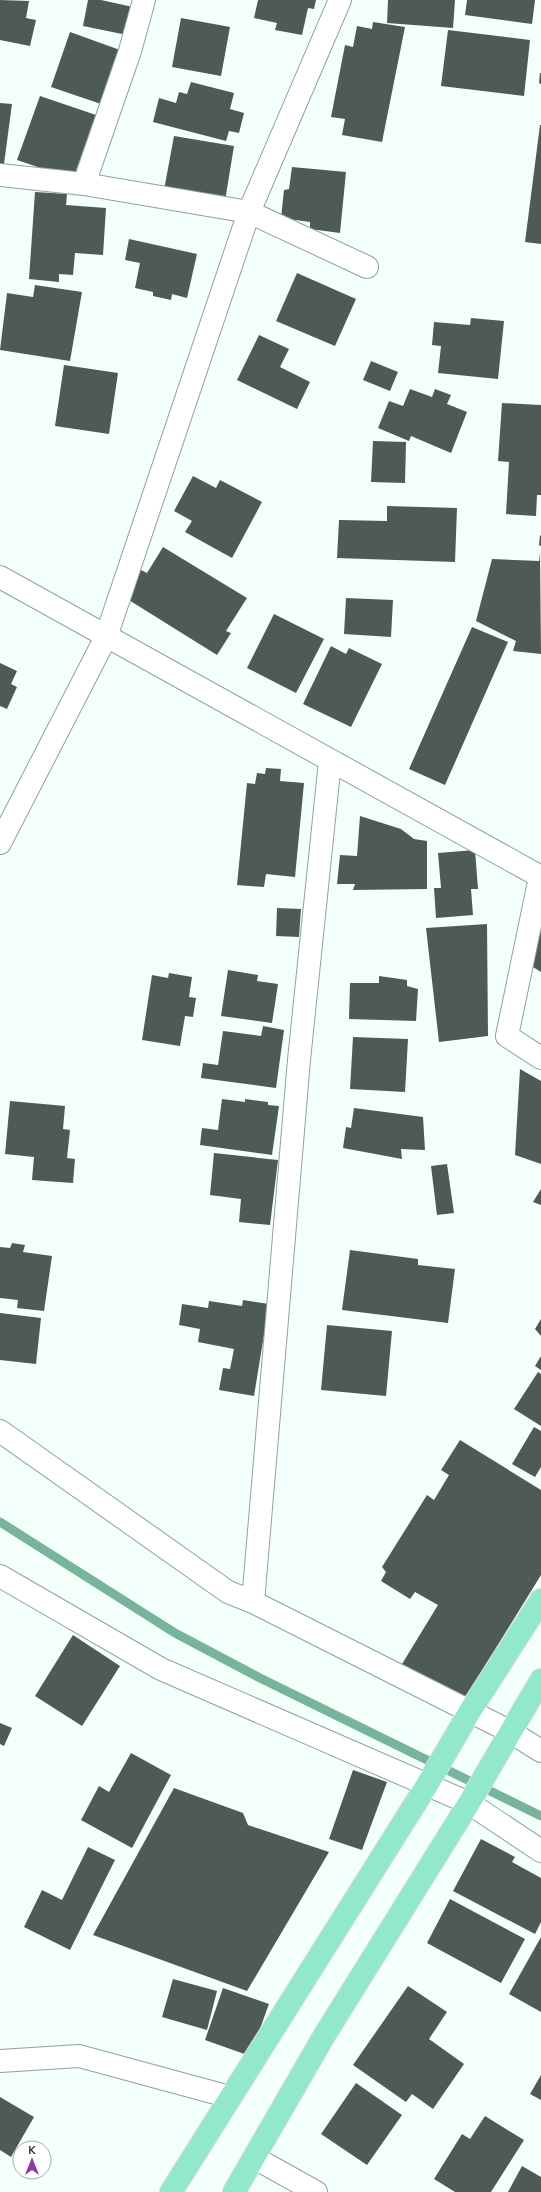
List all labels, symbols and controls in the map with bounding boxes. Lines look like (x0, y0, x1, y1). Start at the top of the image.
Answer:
north arrow (12, 2140, 52, 2180)
text: K (28, 2143, 36, 2157)

